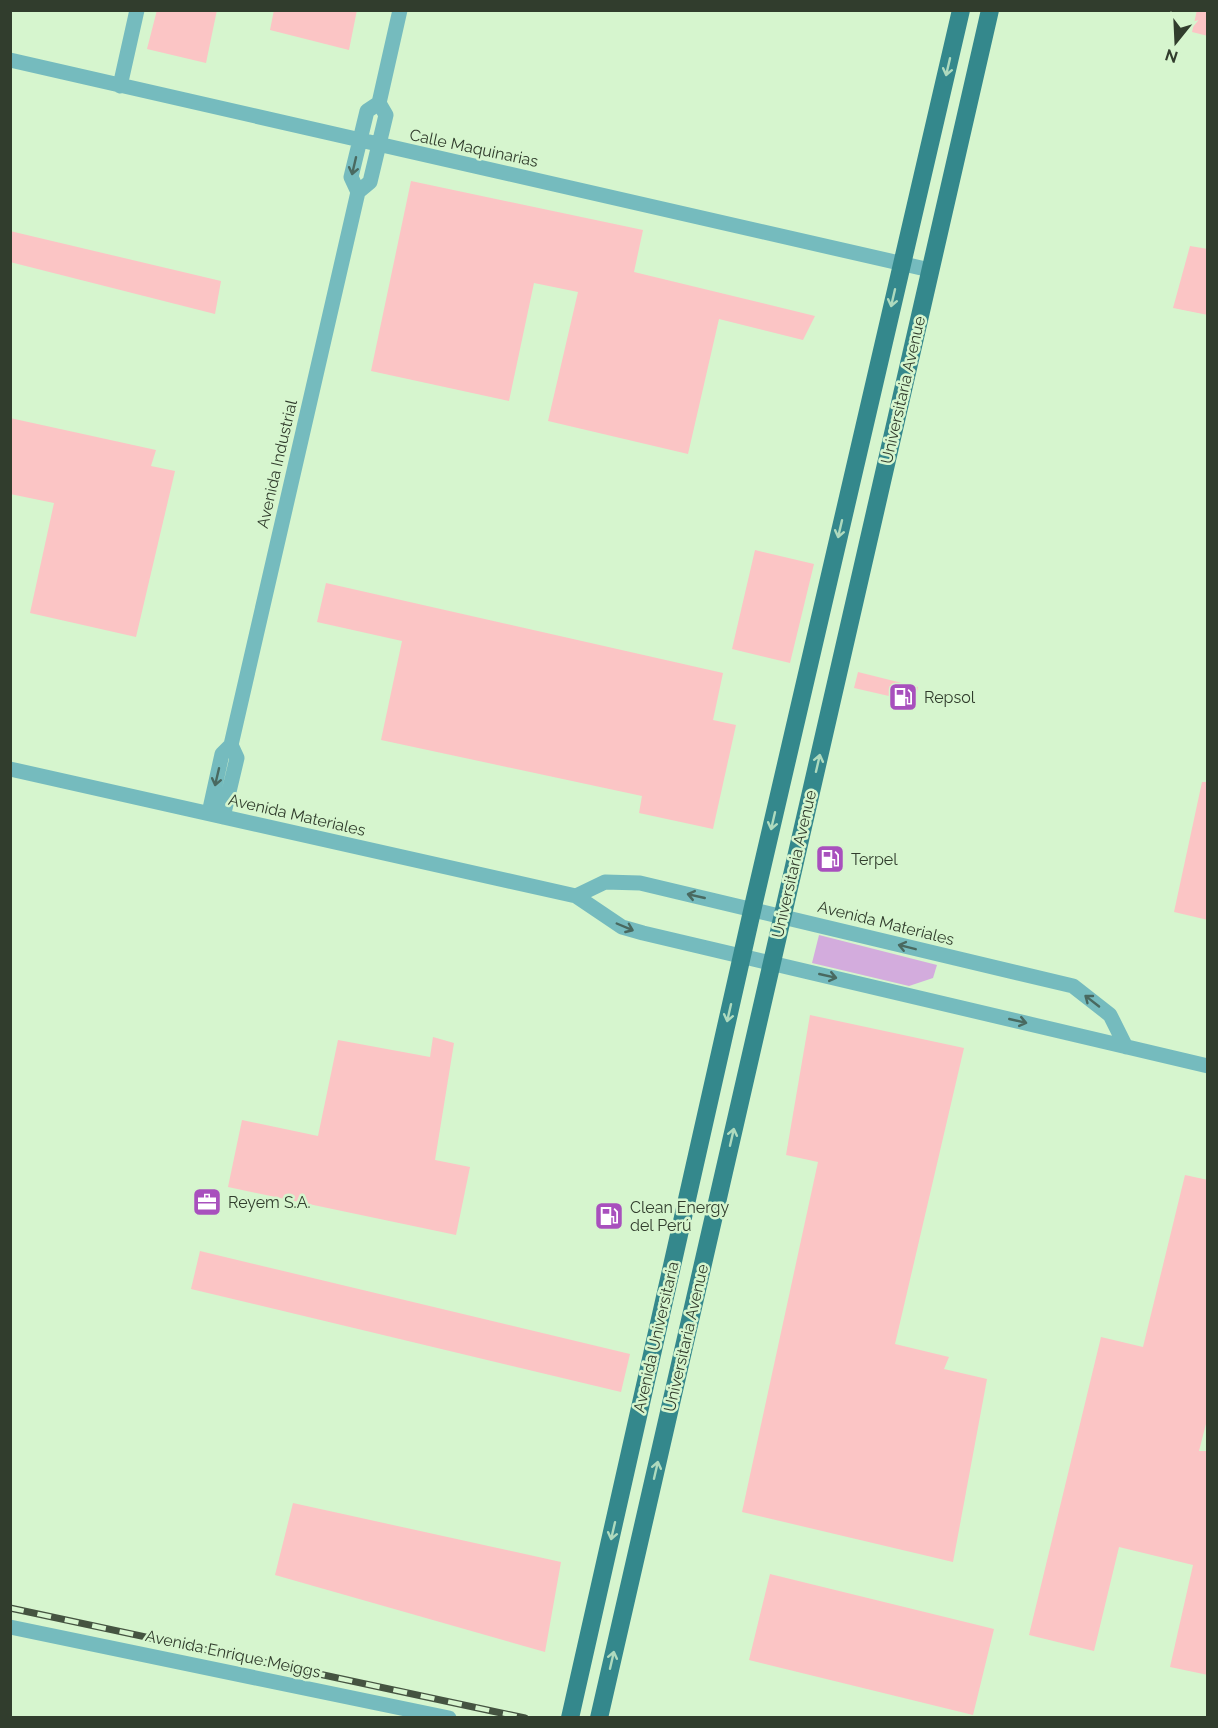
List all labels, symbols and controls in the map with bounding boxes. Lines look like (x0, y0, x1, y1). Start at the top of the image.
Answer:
north arrow (1146, 12, 1206, 72)
text: N (1163, 45, 1180, 67)
one-way arrow (941, 58, 953, 77)
street label: Calle Maquinarias (408, 125, 540, 171)
one-way arrow (348, 156, 360, 175)
one-way arrow (887, 288, 899, 307)
street label: Universitaria Avenue (877, 314, 929, 466)
street label: Avenida Industrial (253, 397, 301, 530)
one-way arrow (833, 519, 845, 538)
fuel station icon: Repsol (887, 681, 919, 713)
place label: Repsol (924, 688, 976, 707)
one-way arrow (812, 753, 824, 772)
one-way arrow (211, 768, 223, 787)
street label: Universitaria Avenue (768, 788, 820, 940)
street label: Avenida Materiales (227, 790, 368, 840)
one-way arrow (766, 812, 778, 831)
fuel station icon: Terpel (814, 843, 846, 875)
place label: Terpel (851, 850, 898, 869)
one-way arrow (686, 890, 705, 902)
street label: Avenida Materiales (816, 897, 956, 949)
one-way arrow (615, 922, 634, 933)
one-way arrow (897, 940, 916, 952)
one-way arrow (819, 971, 838, 983)
one-way arrow (1084, 994, 1100, 1007)
one-way arrow (723, 1003, 735, 1022)
one-way arrow (1008, 1016, 1027, 1028)
one-way arrow (726, 1128, 738, 1147)
office icon: Reyem S.A. (191, 1186, 223, 1218)
place label: Reyem S.A. (228, 1193, 310, 1212)
place label: Clean Energy del Perú (630, 1198, 730, 1235)
fuel station icon: Clean Energy del Perú (593, 1200, 625, 1232)
street label: Avenida Universitaria (629, 1260, 683, 1414)
street label: Universitaria Avenue (660, 1262, 712, 1414)
one-way arrow (650, 1461, 662, 1480)
one-way arrow (606, 1521, 618, 1540)
street label: Avenida Enrique Meiggs (144, 1626, 323, 1682)
one-way arrow (607, 1651, 618, 1671)

